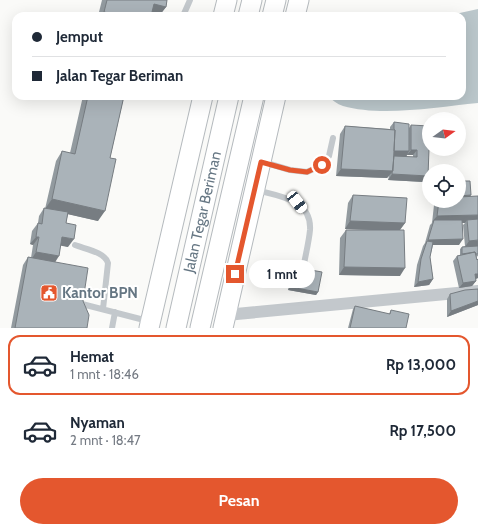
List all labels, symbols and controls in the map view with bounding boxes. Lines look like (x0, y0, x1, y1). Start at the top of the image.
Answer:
text: Jemput (56, 28, 103, 46)
text: Jalan Tegar Beriman (56, 67, 183, 85)
north arrow (422, 112, 466, 156)
map controls (422, 112, 466, 208)
street label: Jalan Tegar Beriman (180, 150, 225, 275)
route start (313, 156, 331, 174)
button: locate (422, 164, 466, 208)
car (285, 189, 309, 215)
callout: 1 mnt (249, 260, 315, 288)
route end (226, 265, 244, 283)
text: 1 mnt (267, 266, 297, 282)
public building icon: Kantor BPN (39, 283, 59, 303)
place label: Kantor BPN (62, 284, 138, 302)
icon: car (22, 347, 58, 383)
text: Hemat (70, 348, 114, 366)
text: Rp 13,000 (386, 356, 456, 374)
text: 1 mnt · 18:46 (70, 366, 139, 382)
icon: car (22, 413, 58, 449)
text: Nyaman (70, 414, 125, 432)
text: Rp 17,500 (389, 422, 456, 440)
text: 2 mnt · 18:47 (70, 432, 141, 448)
button: Pesan (20, 478, 458, 524)

